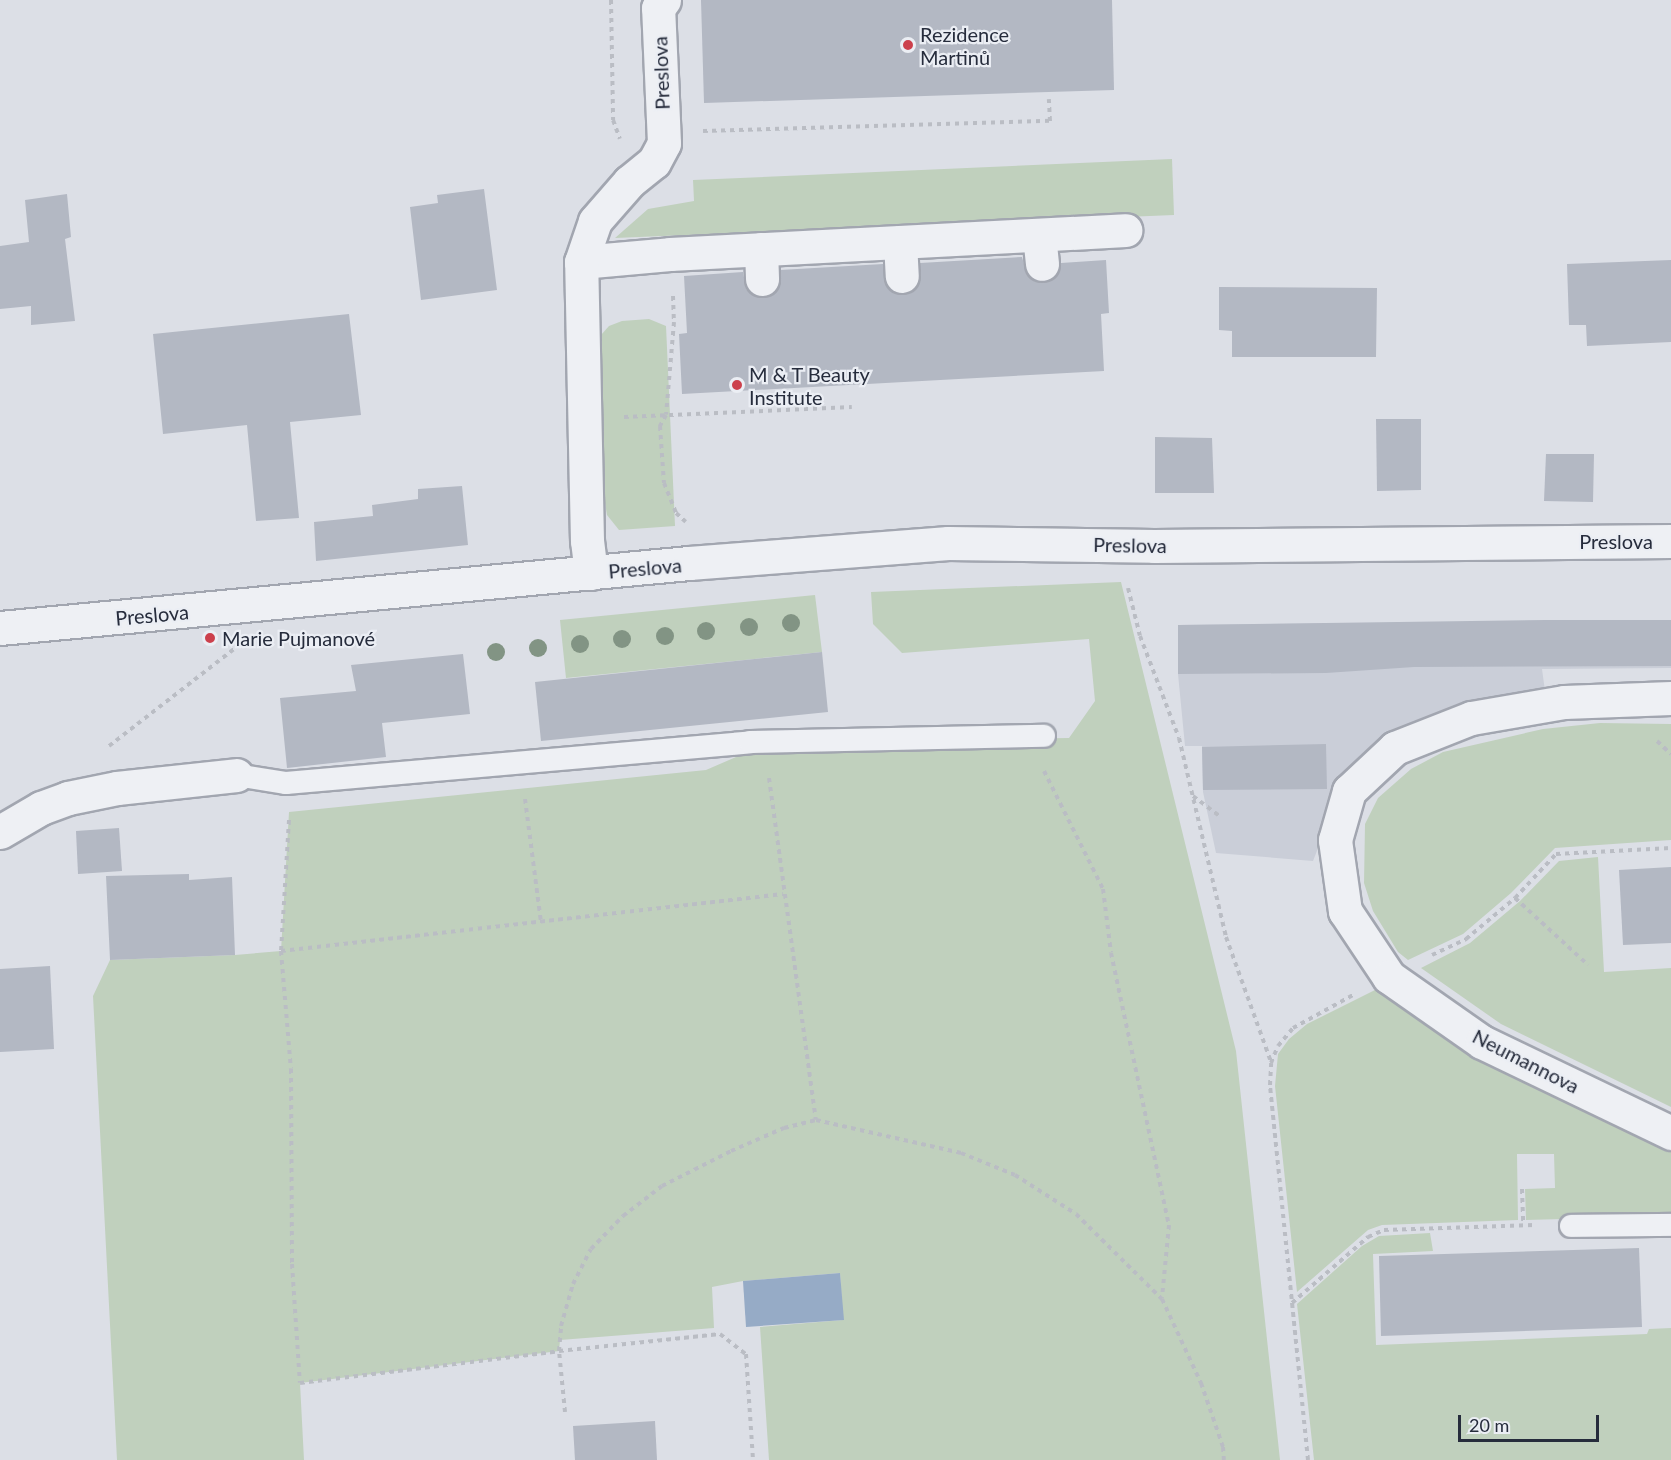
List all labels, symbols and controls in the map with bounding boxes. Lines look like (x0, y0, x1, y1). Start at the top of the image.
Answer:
place label: Rezidence Martinů (920, 22, 1009, 69)
street label: Preslova (648, 36, 674, 110)
marker: Rezidence Martinů (901, 38, 915, 52)
place label: M & T Beauty Institute (749, 362, 871, 409)
marker: M & T Beauty Institute (730, 378, 744, 392)
street label: Preslova (1579, 529, 1653, 553)
street label: Preslova (1093, 532, 1167, 558)
street label: Preslova (607, 553, 683, 583)
street label: Preslova (114, 600, 190, 630)
place label: Marie Pujmanové (222, 626, 375, 650)
marker: Marie Pujmanové (203, 631, 217, 645)
street label: Neumannova (1469, 1024, 1583, 1098)
scale bar (1461, 1403, 1602, 1441)
text: 20 m (1469, 1414, 1509, 1436)

